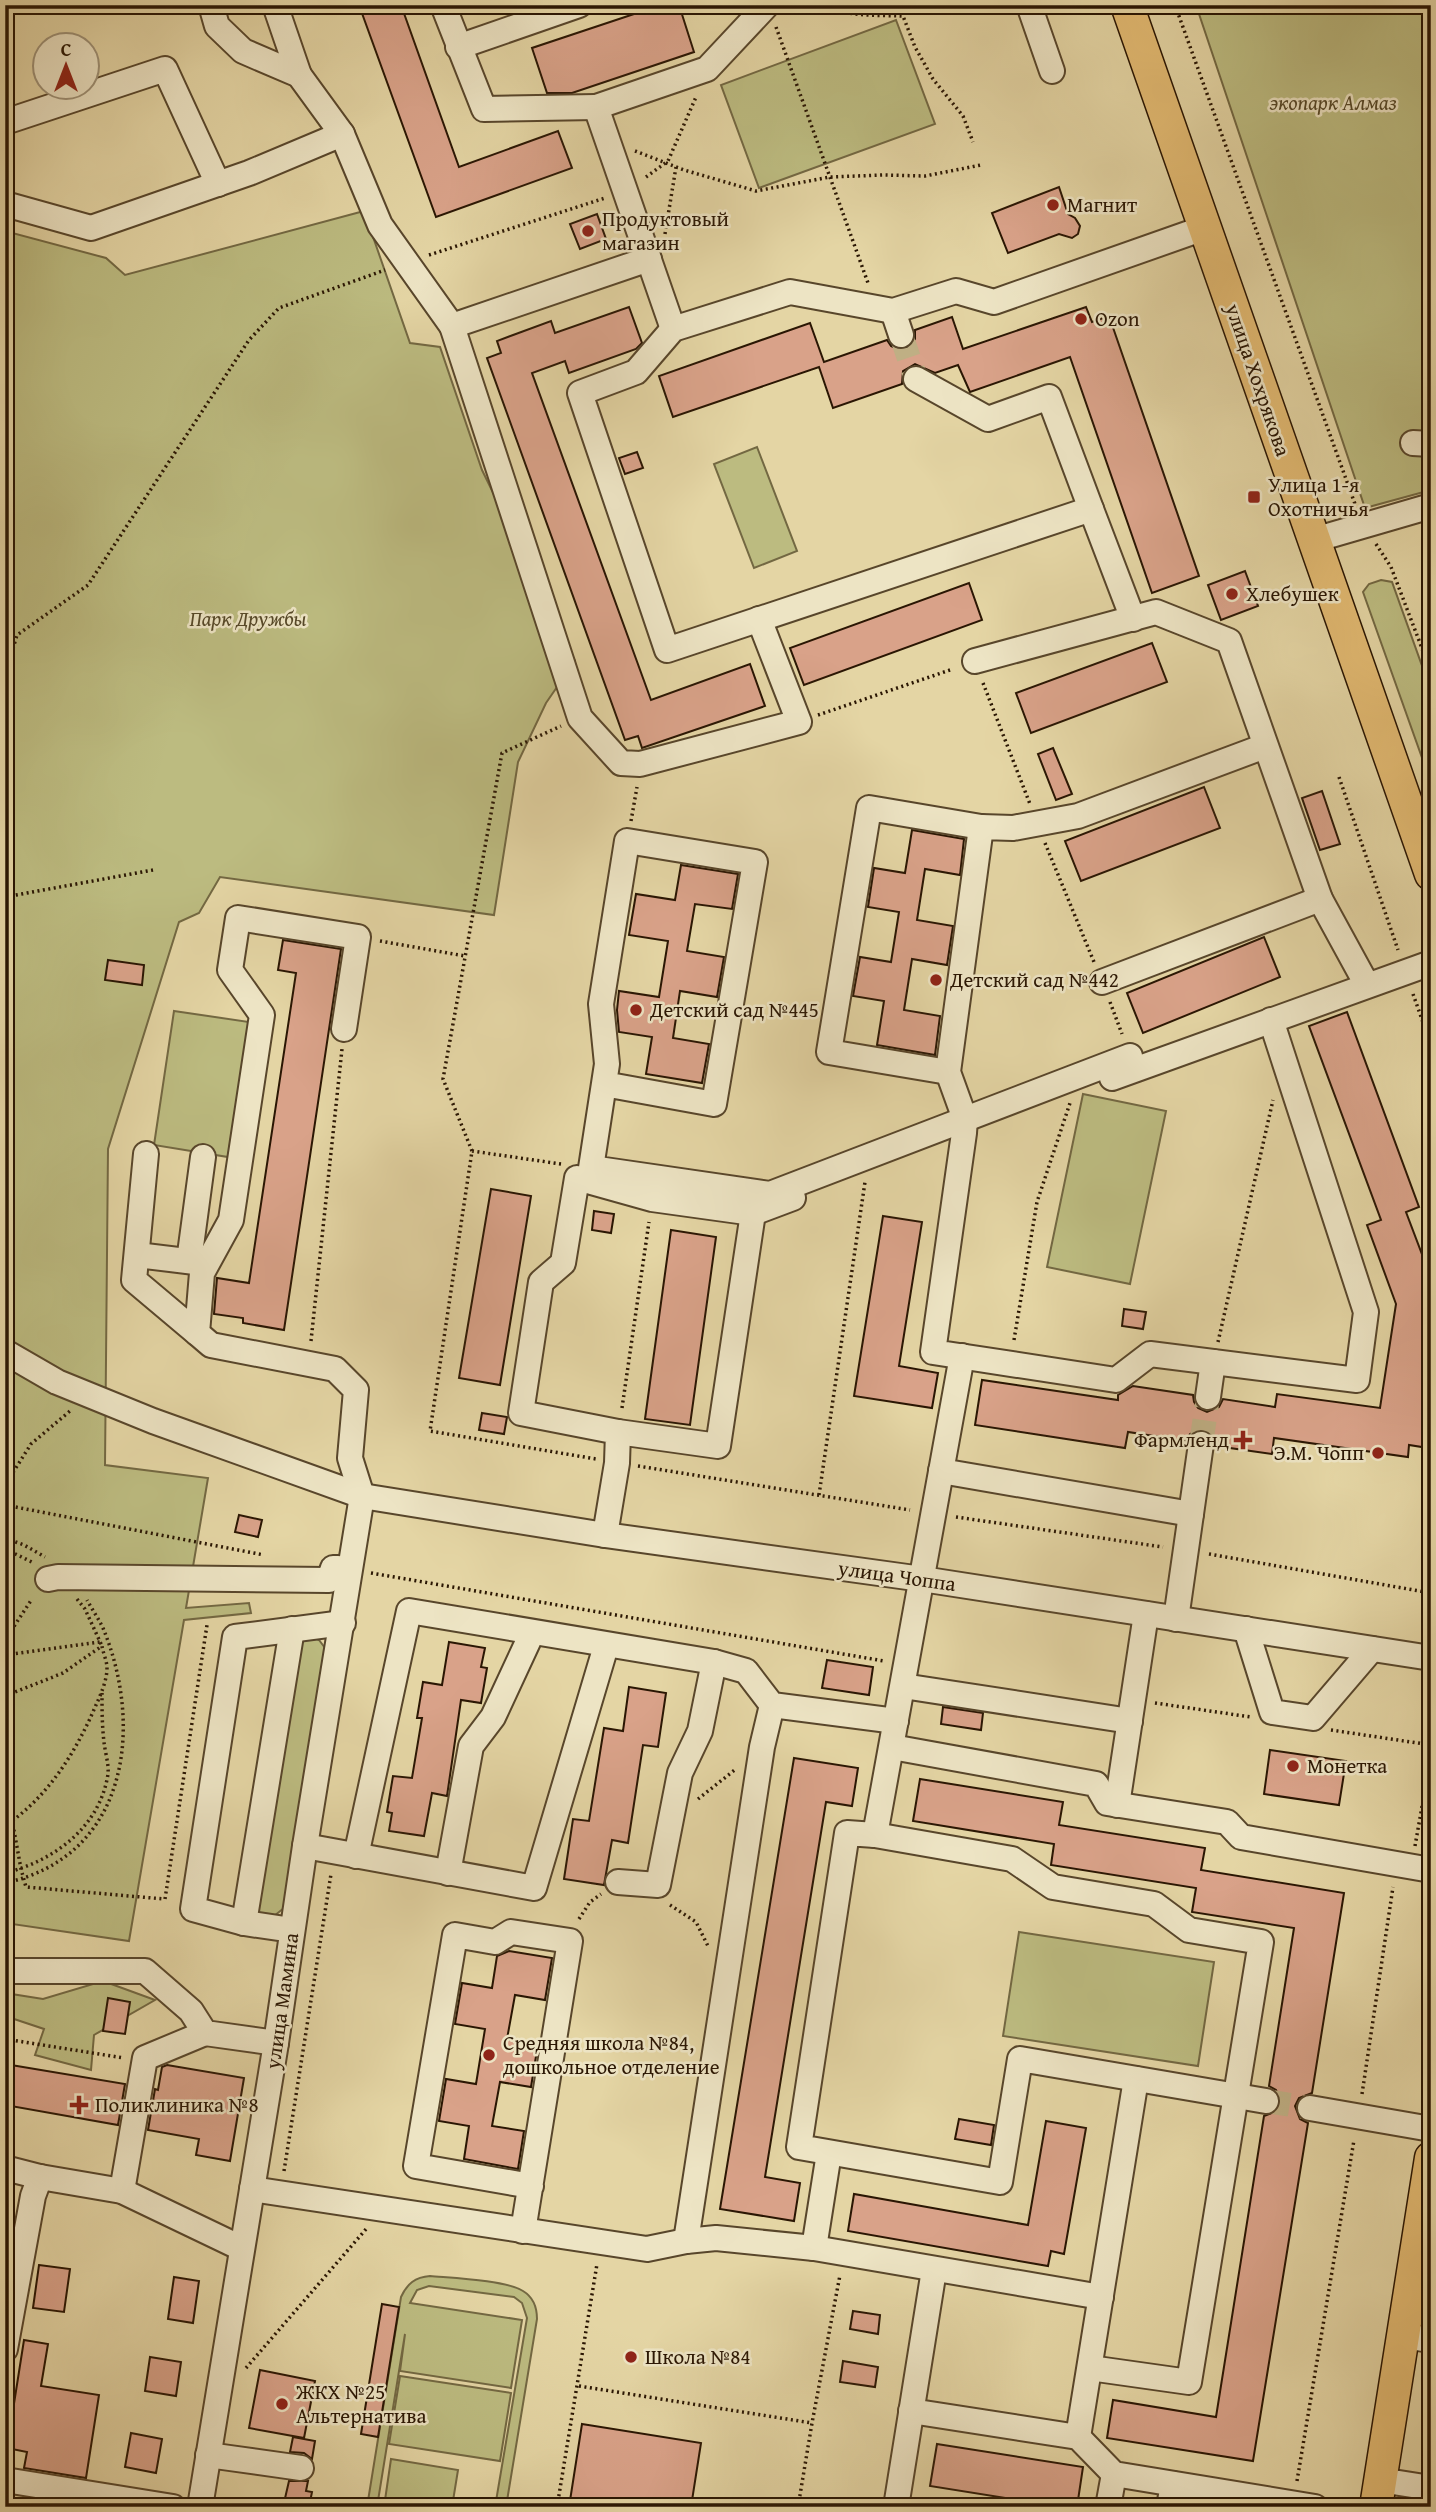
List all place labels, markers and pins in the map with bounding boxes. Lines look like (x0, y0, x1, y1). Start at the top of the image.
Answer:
place label: Магнит (1067, 189, 1137, 220)
marker: Магнит (1045, 197, 1061, 213)
place label: Продуктовый магазин (602, 203, 729, 258)
marker: Продуктовый магазин (580, 223, 596, 239)
place label: Ozon (1095, 303, 1140, 334)
marker: Ozon (1073, 311, 1089, 327)
place label: Улица 1-я Охотничья (1268, 469, 1369, 524)
marker: Улица 1-я Охотничья (1246, 489, 1262, 505)
place label: Хлебушек (1246, 578, 1339, 609)
marker: Хлебушек (1224, 586, 1240, 602)
place label: Детский сад №442 (949, 964, 1119, 995)
marker: Детский сад №442 (928, 972, 944, 988)
place label: Детский сад №445 (649, 994, 819, 1025)
marker: Детский сад №445 (628, 1002, 644, 1018)
place label: Фармленд (1134, 1424, 1230, 1455)
marker: Фармленд (1235, 1432, 1251, 1448)
place label: Э.М. Чопп (1273, 1437, 1364, 1468)
marker: Э.М. Чопп (1370, 1445, 1386, 1461)
place label: Монетка (1307, 1750, 1387, 1781)
marker: Монетка (1285, 1758, 1301, 1774)
place label: Средняя школа №84, дошкольное отделение (503, 2027, 720, 2082)
marker: Средняя школа №84, дошкольное отделение (481, 2047, 497, 2063)
place label: Поликлиника №8 (95, 2089, 259, 2120)
marker: Поликлиника №8 (69, 2095, 89, 2115)
place label: Школа №84 (645, 2341, 751, 2372)
marker: Школа №84 (623, 2349, 639, 2365)
place label: ЖКХ №25 Альтернатива (295, 2376, 427, 2431)
marker: ЖКХ №25 Альтернатива (274, 2396, 290, 2412)

